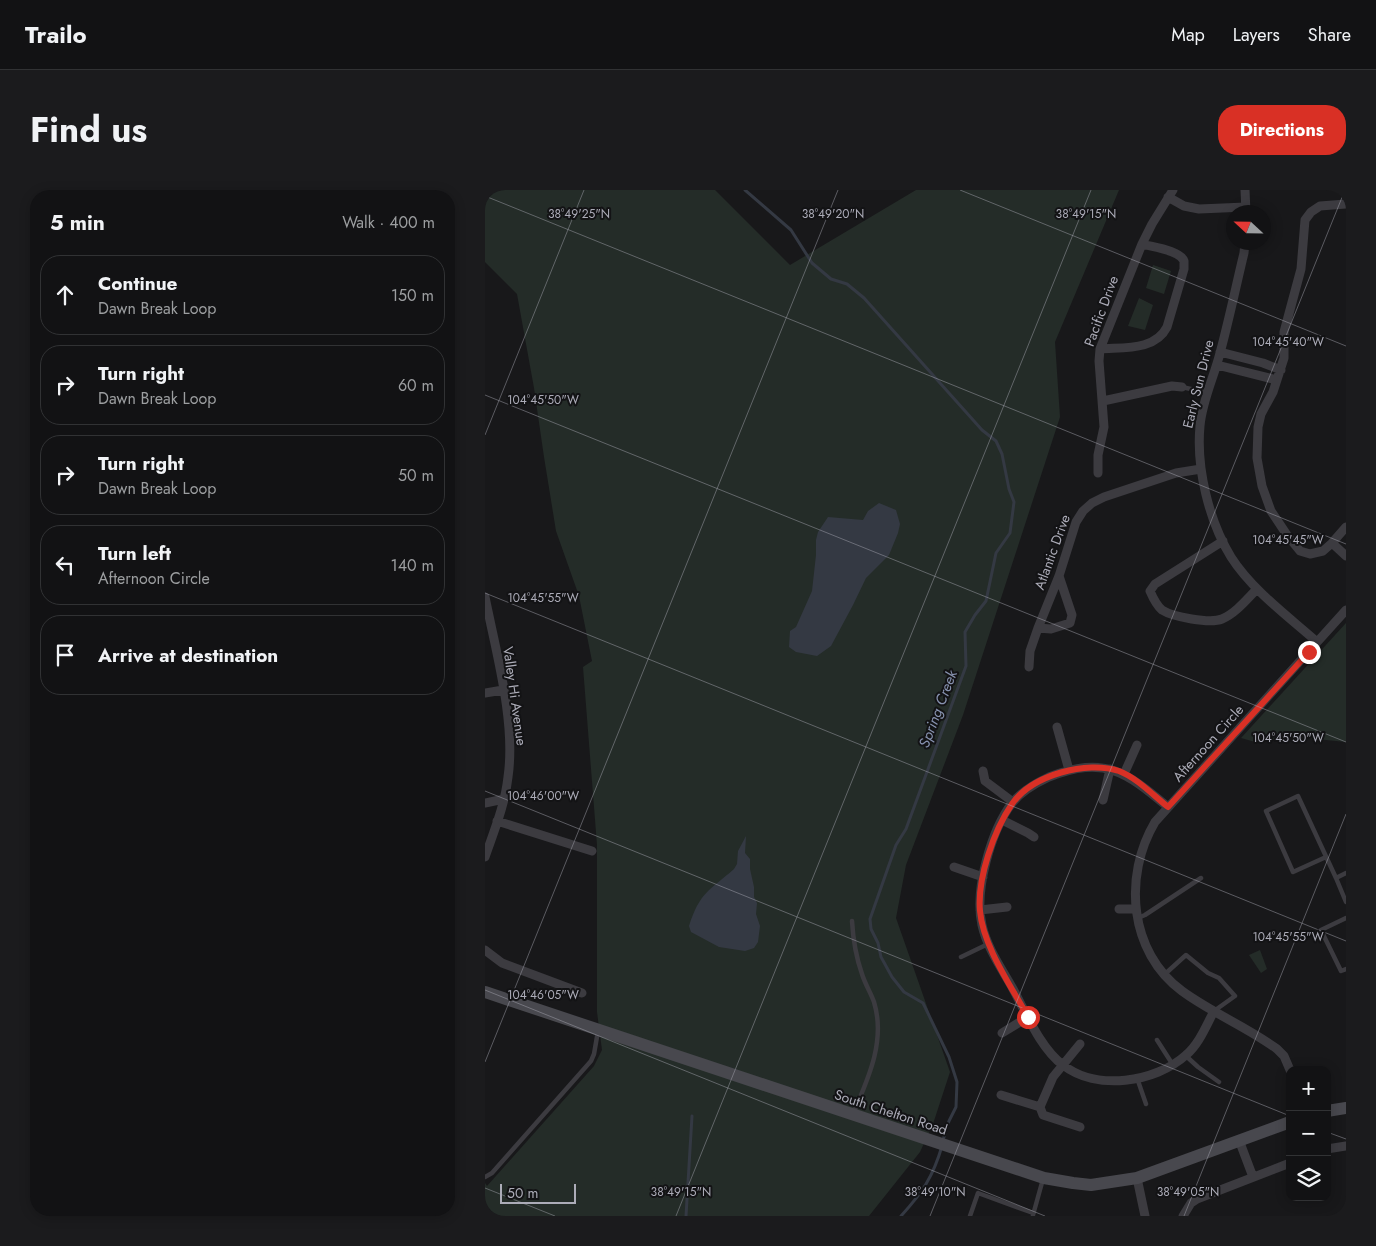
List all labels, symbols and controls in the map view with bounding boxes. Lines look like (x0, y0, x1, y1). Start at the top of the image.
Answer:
text: Trailo (25, 17, 87, 52)
text: Map (1171, 22, 1205, 48)
text: Layers (1233, 22, 1280, 48)
text: Share (1308, 22, 1351, 48)
text: Find us (30, 105, 147, 155)
button: Directions (1218, 105, 1346, 155)
text: 38°49'25"N (548, 205, 610, 223)
text: 38°49'20"N (802, 205, 864, 223)
text: 38°49'15"N (1056, 205, 1116, 223)
north arrow (1226, 205, 1271, 250)
text: 5 min (50, 208, 105, 238)
text: Walk · 400 m (342, 211, 435, 234)
text: Continue (98, 270, 177, 297)
street label: Pacific Drive (1079, 273, 1123, 349)
icon: ahead (51, 281, 79, 309)
text: 150 m (391, 284, 434, 307)
text: Dawn Break Loop (98, 297, 216, 320)
text: 104°45'40"W (1252, 333, 1324, 351)
street label: Early Sun Drive (1177, 338, 1219, 430)
text: Turn right (98, 360, 184, 387)
icon: right (51, 371, 79, 399)
text: 60 m (398, 374, 434, 397)
text: Dawn Break Loop (98, 387, 216, 410)
text: 104°45'50"W (507, 391, 579, 409)
text: Turn right (98, 450, 184, 477)
icon: right (51, 461, 79, 489)
text: 50 m (398, 464, 434, 487)
text: Dawn Break Loop (98, 477, 216, 500)
street label: Atlantic Drive (1029, 511, 1075, 593)
text: 104°45'45"W (1252, 531, 1324, 549)
text: Turn left (98, 540, 171, 567)
icon: left (51, 551, 79, 579)
text: 140 m (391, 554, 434, 577)
text: Afternoon Circle (98, 567, 210, 590)
text: 104°45'55"W (507, 589, 579, 607)
icon: arrive (51, 641, 79, 669)
route end (1298, 641, 1321, 664)
text: Arrive at destination (98, 642, 278, 669)
street label: Valley Hi Avenue (498, 645, 532, 747)
water label: Spring Creek (913, 666, 963, 751)
street label: Afternoon Circle (1168, 700, 1248, 786)
text: 104°45'50"W (1252, 729, 1324, 747)
text: 104°46'00"W (507, 787, 579, 805)
text: 104°45'55"W (1252, 928, 1324, 946)
text: 104°46'05"W (507, 986, 579, 1004)
route start (1017, 1006, 1040, 1029)
map controls (1286, 1066, 1331, 1201)
button: + (1286, 1066, 1331, 1111)
street label: South Chelton Road (832, 1084, 950, 1140)
button: − (1286, 1111, 1331, 1156)
button: layers (1286, 1156, 1331, 1201)
scale bar (500, 1181, 576, 1204)
text: 50 m (507, 1183, 538, 1203)
text: 38°49'15"N (651, 1183, 711, 1201)
text: 38°49'10"N (904, 1183, 966, 1201)
text: 38°49'05"N (1157, 1183, 1219, 1201)

